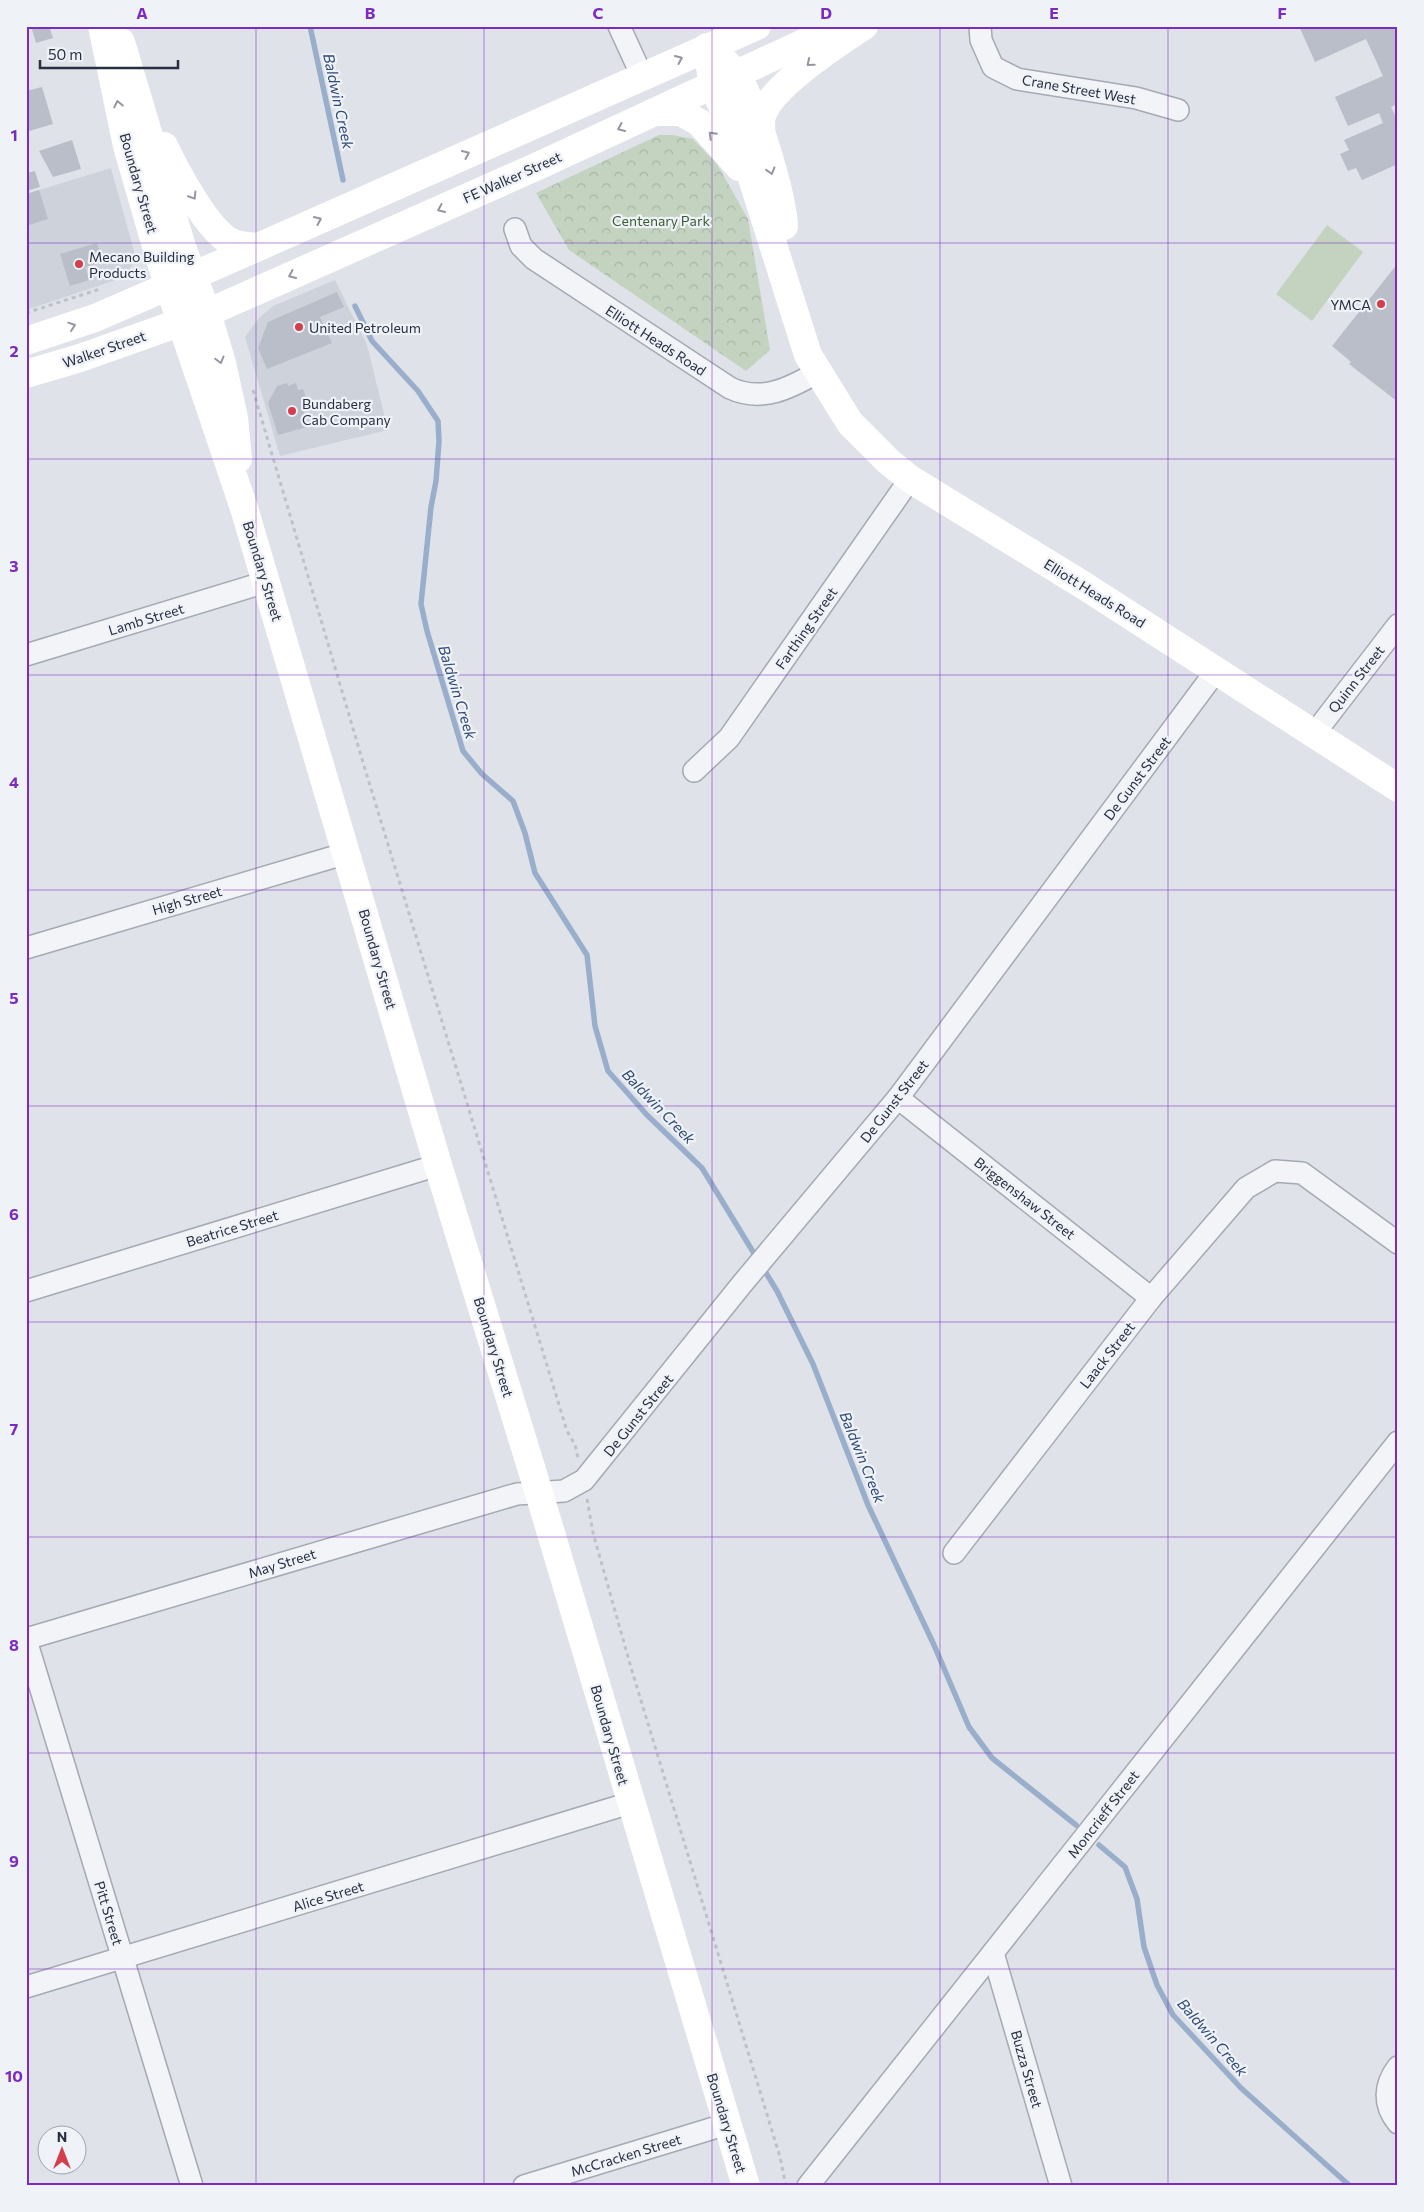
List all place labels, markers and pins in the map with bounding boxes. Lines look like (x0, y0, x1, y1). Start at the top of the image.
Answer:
place label: Mecano Building Products (89, 248, 195, 281)
marker: Mecano Building Products (73, 258, 85, 270)
place label: YMCA (1330, 296, 1371, 313)
marker: YMCA (1375, 298, 1387, 310)
place label: United Petroleum (309, 319, 421, 336)
marker: United Petroleum (293, 321, 305, 333)
place label: Bundaberg Cab Company (302, 395, 391, 428)
marker: Bundaberg Cab Company (286, 405, 298, 417)

